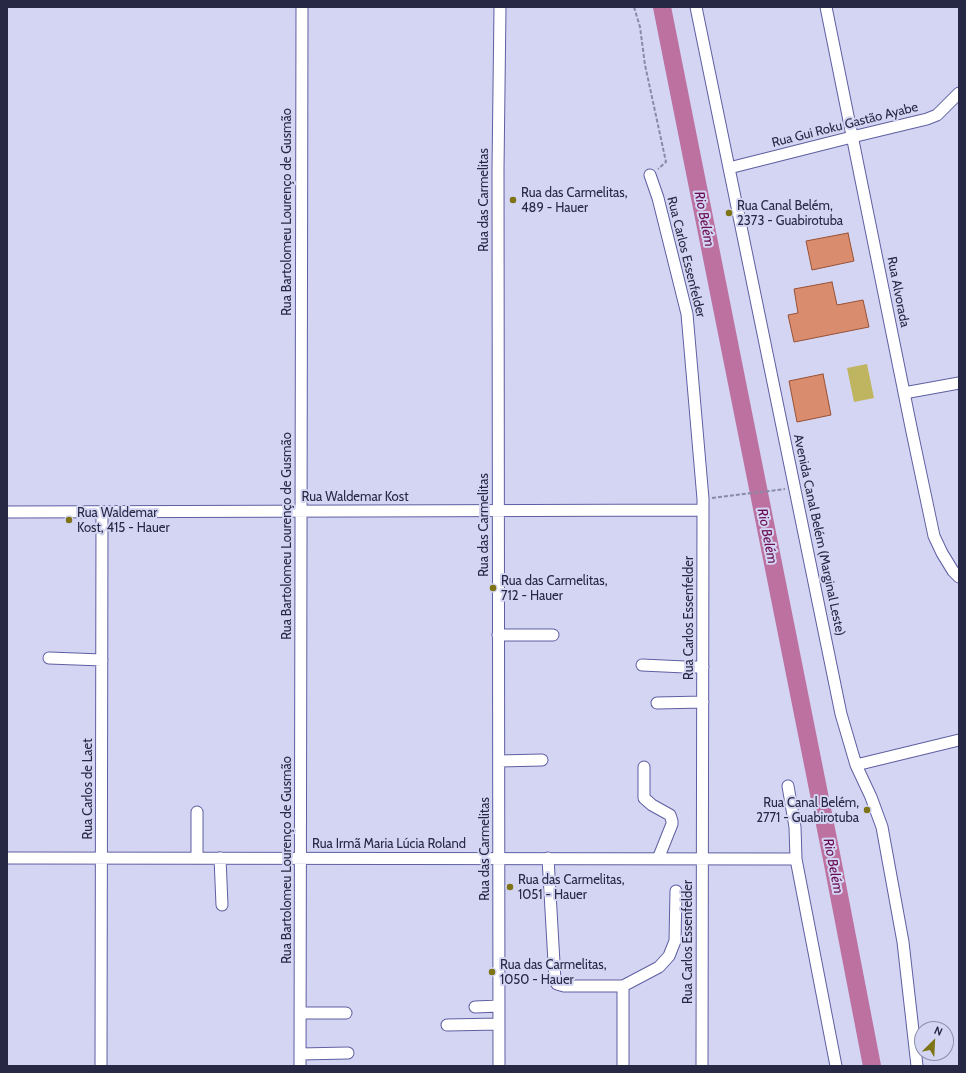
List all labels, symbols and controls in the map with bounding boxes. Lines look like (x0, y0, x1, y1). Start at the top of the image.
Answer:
street label: Rua Gui Roku Gastão Ayabe (770, 99, 920, 151)
street label: Rua Bartolomeu Lourenço de Gusmão (279, 108, 295, 316)
street label: Rua das Carmelitas (476, 148, 492, 252)
place label: Rua das Carmelitas, 489 - Hauer (521, 185, 627, 216)
water label: Rio Belém (690, 190, 718, 248)
marker: Rua das Carmelitas, 489 - Hauer (508, 195, 518, 205)
street label: Rua Carlos Essenfelder (663, 195, 709, 319)
place label: Rua Canal Belém, 2373 - Guabirotuba (737, 198, 843, 229)
marker: Rua Canal Belém, 2373 - Guabirotuba (724, 208, 734, 218)
street label: Rua Alvorada (884, 255, 912, 329)
street label: Rua Bartolomeu Lourenço de Gusmão (279, 432, 295, 640)
street label: Avenida Canal Belém (Marginal Leste) (790, 433, 848, 637)
street label: Rua das Carmelitas (476, 473, 492, 577)
street label: Rua Waldemar Kost (301, 489, 409, 505)
place label: Rua Waldemar Kost, 415 - Hauer (77, 505, 170, 536)
water label: Rio Belém (753, 507, 781, 565)
marker: Rua Waldemar Kost, 415 - Hauer (64, 515, 74, 525)
street label: Rua Carlos Essenfelder (681, 556, 697, 680)
place label: Rua das Carmelitas, 712 - Hauer (501, 573, 607, 604)
marker: Rua das Carmelitas, 712 - Hauer (488, 583, 498, 593)
street label: Rua Carlos de Laet (80, 738, 96, 840)
street label: Rua Bartolomeu Lourenço de Gusmão (279, 756, 295, 964)
place label: Rua Canal Belém, 2771 - Guabirotuba (756, 795, 859, 826)
street label: Rua das Carmelitas (477, 797, 493, 901)
marker: Rua Canal Belém, 2771 - Guabirotuba (862, 805, 872, 815)
street label: Rua Irmã Maria Lúcia Roland (312, 836, 466, 852)
water label: Rio Belém (819, 837, 847, 895)
place label: Rua das Carmelitas, 1051 - Hauer (518, 872, 624, 903)
street label: Rua Carlos Essenfelder (680, 880, 696, 1004)
marker: Rua das Carmelitas, 1051 - Hauer (505, 882, 515, 892)
place label: Rua das Carmelitas, 1050 - Hauer (500, 957, 606, 988)
marker: Rua das Carmelitas, 1050 - Hauer (487, 967, 497, 977)
north arrow (914, 1021, 954, 1061)
text: N (932, 1023, 945, 1039)

